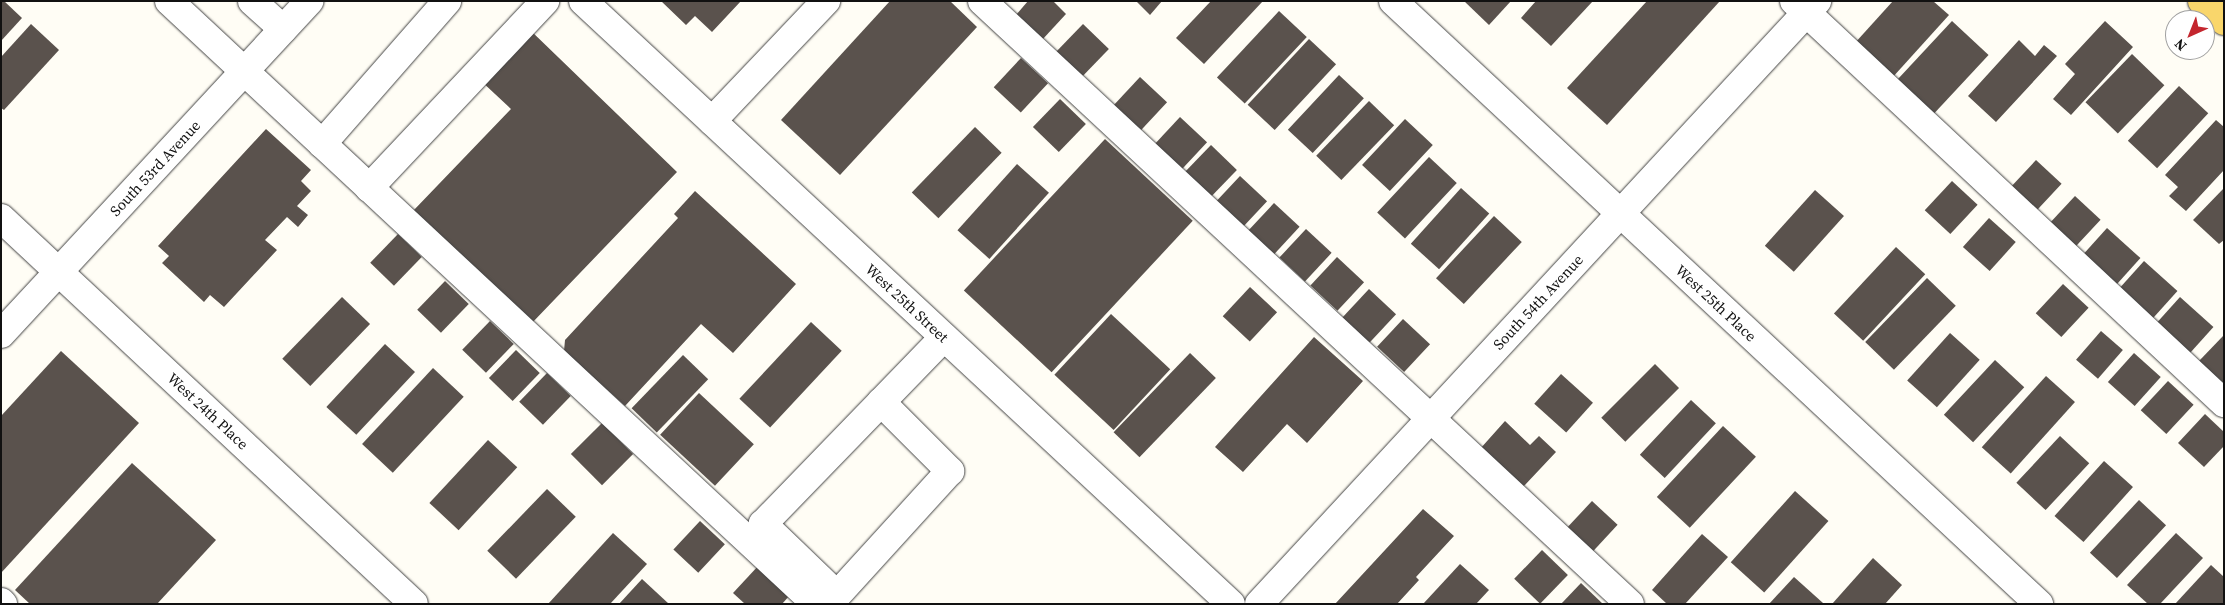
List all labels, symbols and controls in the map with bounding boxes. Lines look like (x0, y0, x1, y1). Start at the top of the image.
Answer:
north arrow (2165, 10, 2215, 60)
text: N (2170, 34, 2191, 56)
street label: South 53rd Avenue (106, 116, 204, 220)
street label: South 54th Avenue (1489, 251, 1587, 353)
street label: West 25th Street (862, 260, 952, 346)
street label: West 25th Place (1672, 261, 1760, 345)
street label: West 24th Place (164, 369, 252, 453)

